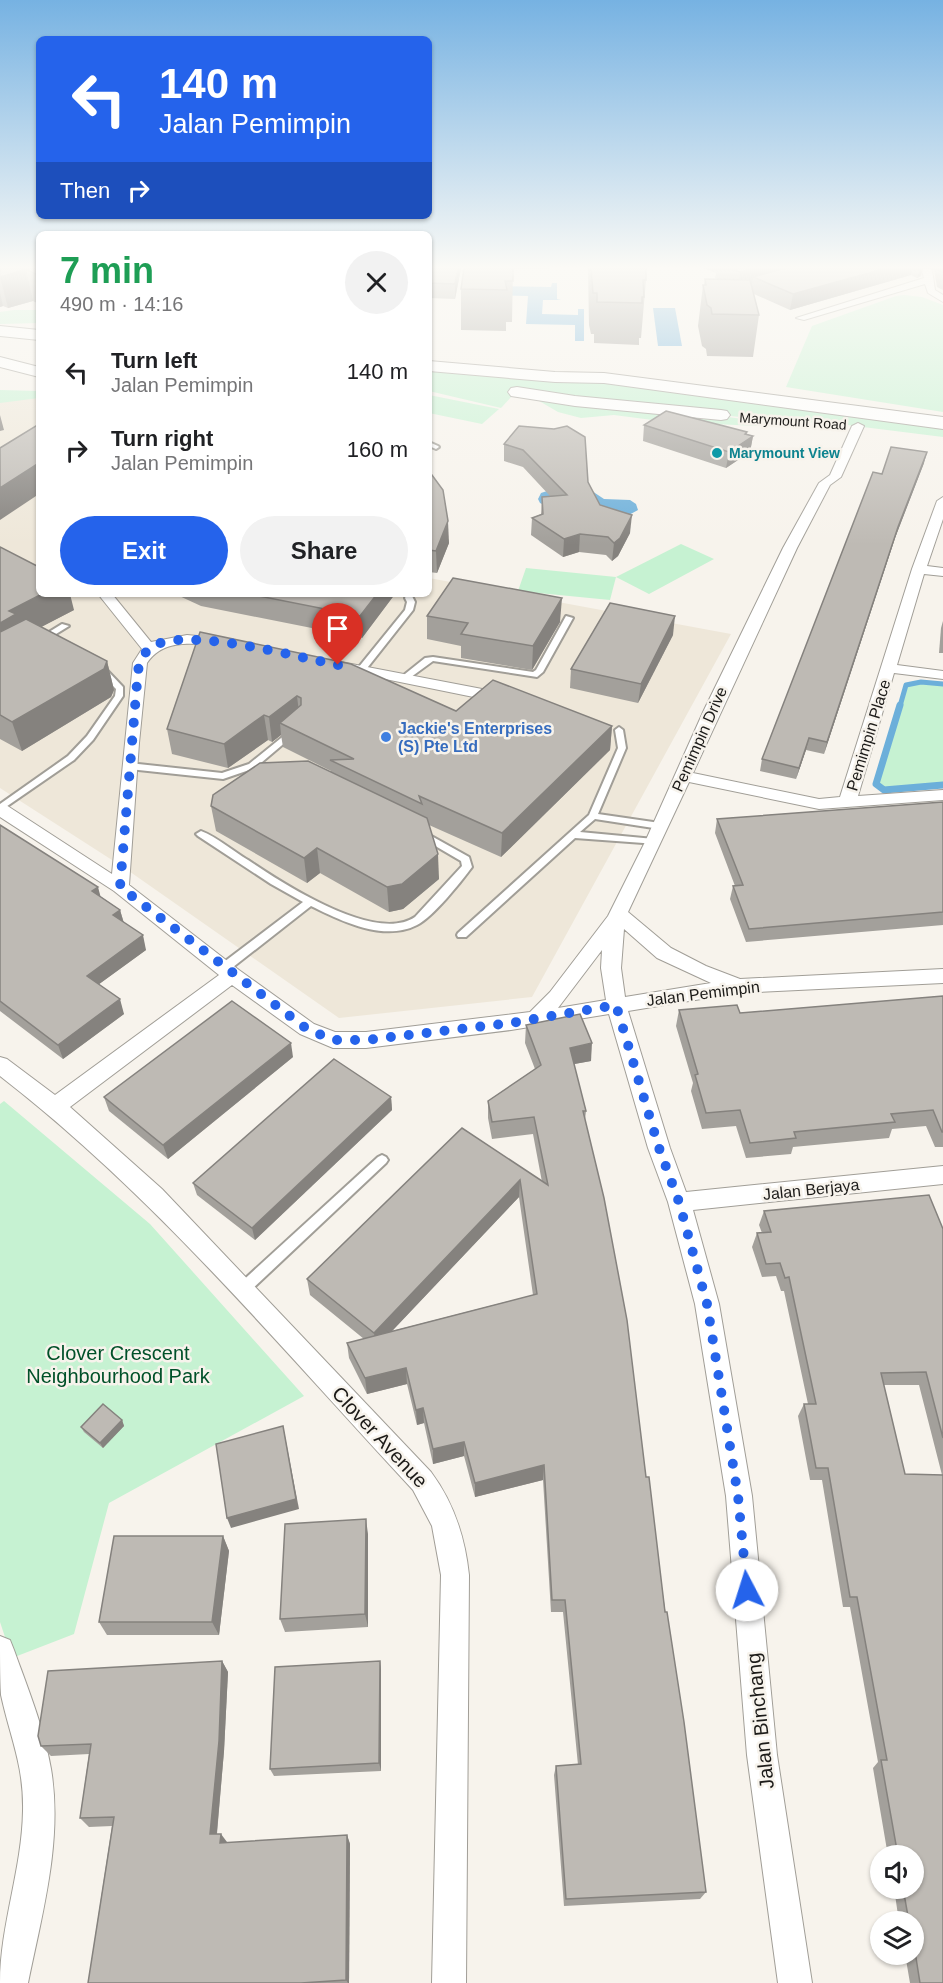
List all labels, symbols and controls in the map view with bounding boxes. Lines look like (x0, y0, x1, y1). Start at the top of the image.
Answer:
icon: left (60, 60, 138, 138)
text: 140 m (159, 60, 278, 107)
text: Jalan Pemimpin (159, 109, 351, 139)
icon: right (122, 174, 155, 207)
text: Then (60, 178, 110, 203)
text: 7 min (60, 250, 154, 291)
button: close (345, 251, 408, 314)
text: 490 m · 14:16 (60, 293, 183, 315)
text: Turn left (111, 348, 197, 373)
icon: left (60, 356, 93, 389)
text: 140 m (347, 359, 408, 384)
text: Jalan Pemimpin (111, 374, 253, 396)
street label: Marymount Road (739, 409, 847, 433)
text: Turn right (111, 426, 213, 451)
icon: right (60, 434, 93, 467)
text: 160 m (347, 437, 408, 462)
place label: Marymount View (729, 445, 840, 461)
marker: Marymount View (710, 446, 724, 460)
text: Jalan Pemimpin (111, 452, 253, 474)
button: Exit (60, 516, 228, 585)
button: Share (240, 516, 408, 585)
pin (312, 603, 363, 665)
icon: arrive (321, 612, 354, 645)
street label: Pemimpin Place (843, 677, 894, 793)
street label: Pemimpin Drive (669, 684, 730, 794)
place label: Jackie's Enterprises (S) Pte Ltd (398, 720, 552, 755)
marker: Jackie's Enterprises (S) Pte Ltd (379, 730, 393, 744)
street label: Jalan Pemimpin (646, 978, 761, 1009)
street label: Jalan Berjaya (762, 1176, 860, 1203)
park label: Clover Crescent Neighbourhood Park (26, 1342, 211, 1387)
street label: Clover Avenue (328, 1382, 432, 1492)
position arrow (715, 1558, 779, 1622)
street label: Jalan Binchang (742, 1652, 778, 1790)
map controls (870, 1845, 924, 1965)
button: sound (870, 1845, 924, 1899)
button: layers (870, 1911, 924, 1965)

